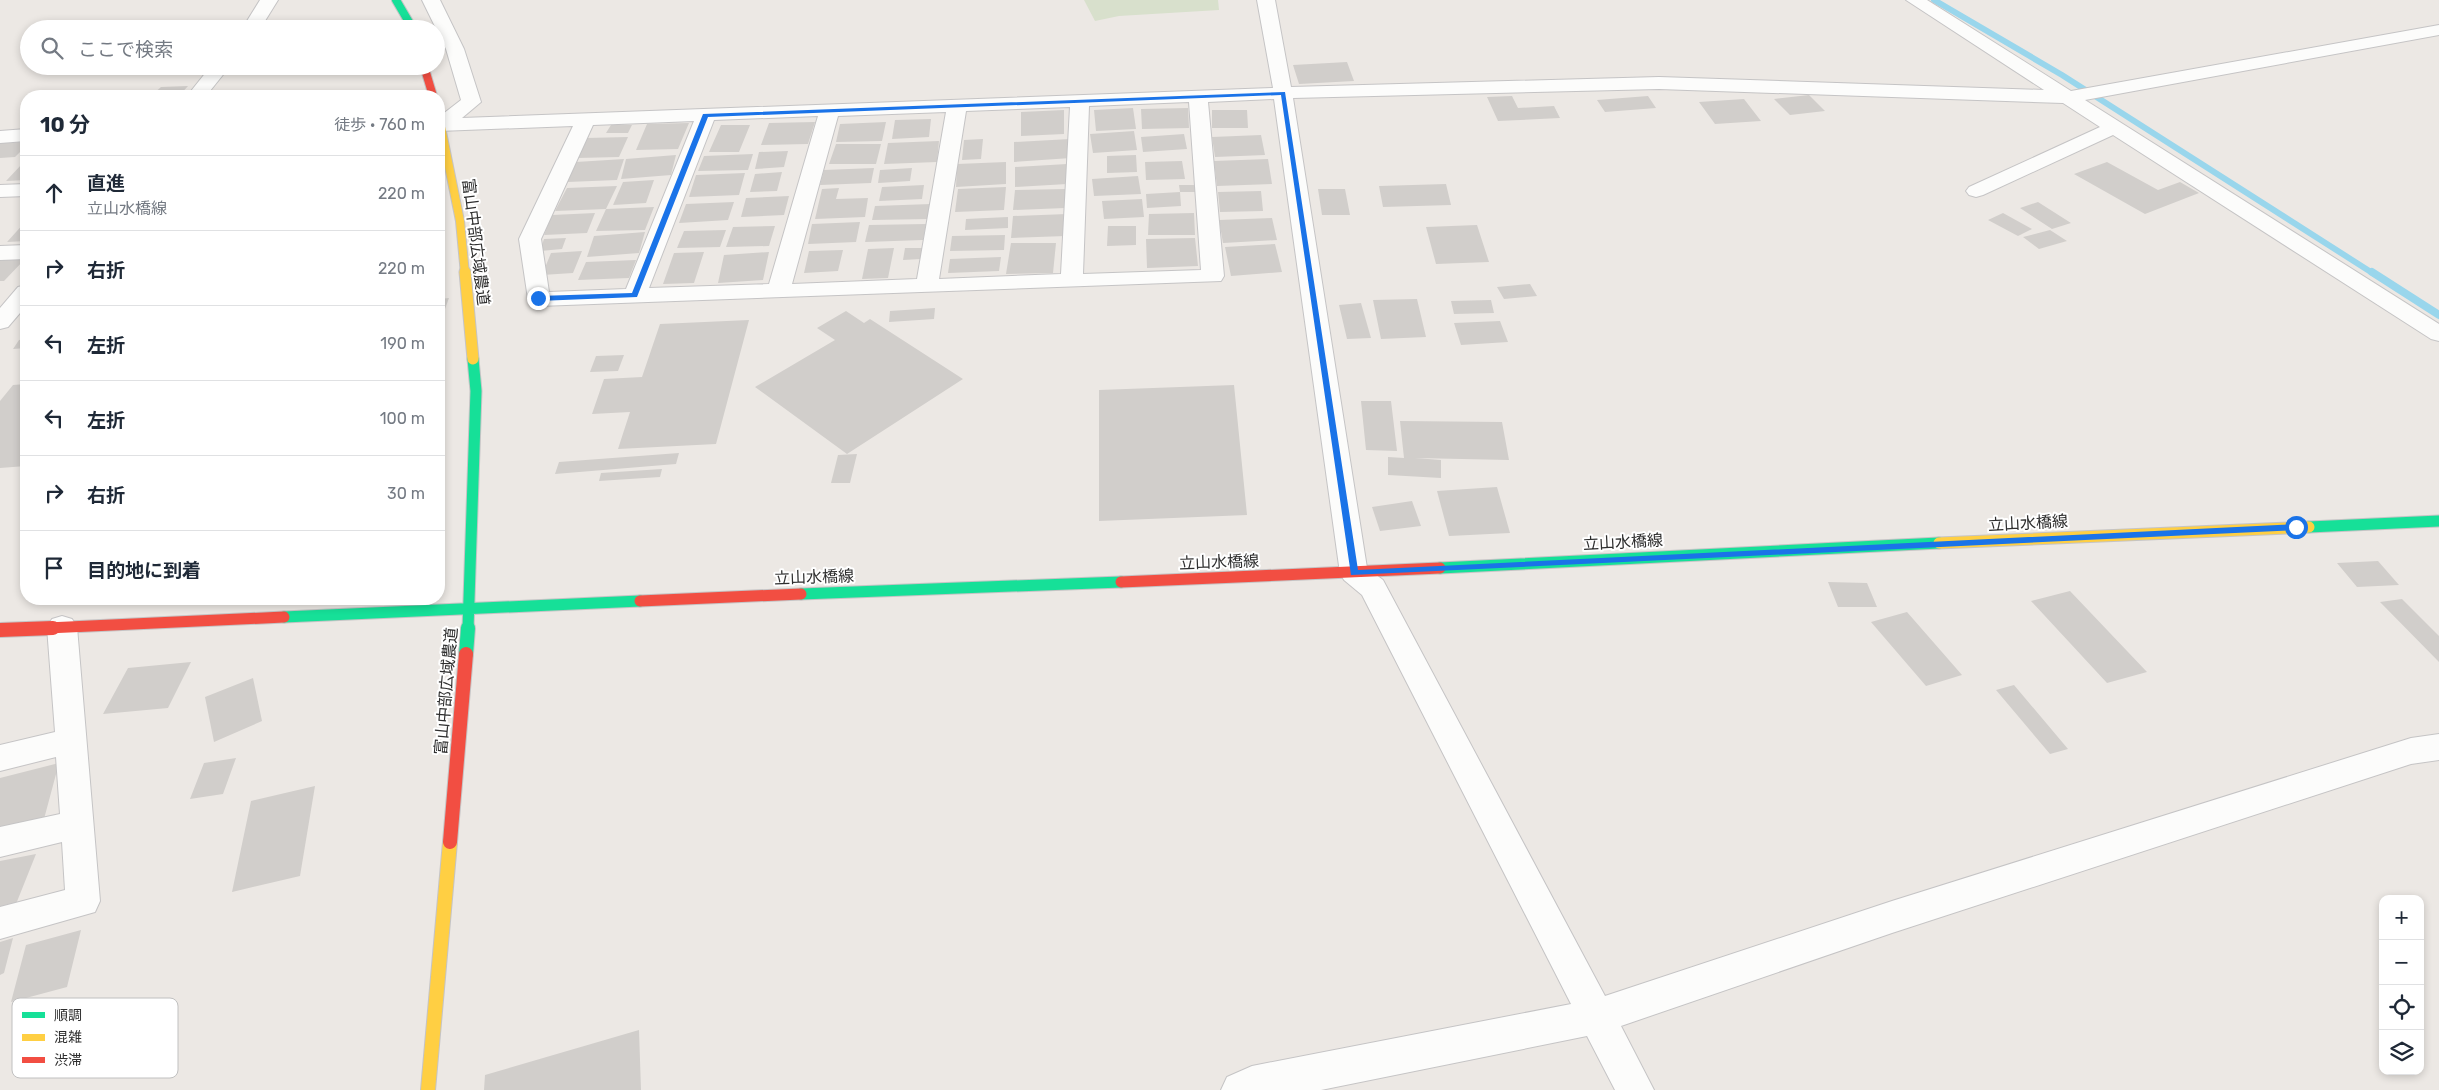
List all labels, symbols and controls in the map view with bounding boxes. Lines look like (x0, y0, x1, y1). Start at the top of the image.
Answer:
search box (20, 20, 445, 75)
icon: search (38, 34, 66, 62)
text: ここで検索 (78, 38, 173, 61)
text: 10 分 (40, 112, 90, 137)
text: 徒歩 · 760 m (334, 115, 425, 134)
text: 直進 (87, 172, 125, 195)
street label: 富山中部広域農道 (459, 177, 493, 307)
icon: ahead (40, 179, 68, 207)
text: 220 m (378, 184, 425, 203)
text: 立山水橋線 (87, 199, 167, 218)
icon: right (40, 254, 68, 282)
text: 右折 (87, 259, 125, 282)
text: 220 m (378, 259, 425, 278)
route end (527, 287, 550, 310)
icon: left (40, 329, 68, 357)
text: 左折 (87, 334, 125, 357)
text: 190 m (380, 334, 425, 353)
icon: left (40, 404, 68, 432)
text: 左折 (87, 409, 125, 432)
text: 100 m (380, 409, 425, 428)
icon: right (40, 479, 68, 507)
text: 右折 (87, 484, 125, 507)
text: 30 m (387, 484, 425, 503)
street label: 立山水橋線 (1988, 511, 2068, 535)
route start (2285, 516, 2308, 539)
street label: 立山水橋線 (1583, 530, 1663, 554)
street label: 立山水橋線 (1179, 551, 1259, 573)
icon: arrive (40, 554, 68, 582)
text: 目的地に到着 (87, 559, 201, 582)
street label: 立山水橋線 (774, 566, 854, 588)
street label: 富山中部広域農道 (431, 626, 461, 756)
map controls (2379, 895, 2424, 1075)
button: + (2379, 895, 2424, 940)
button: − (2379, 940, 2424, 985)
button: locate (2379, 985, 2424, 1030)
legend (12, 998, 178, 1078)
text: 順調 (54, 1007, 82, 1024)
text: 混雑 (54, 1029, 82, 1046)
button: layers (2379, 1030, 2424, 1075)
text: 渋滞 (54, 1052, 82, 1069)

